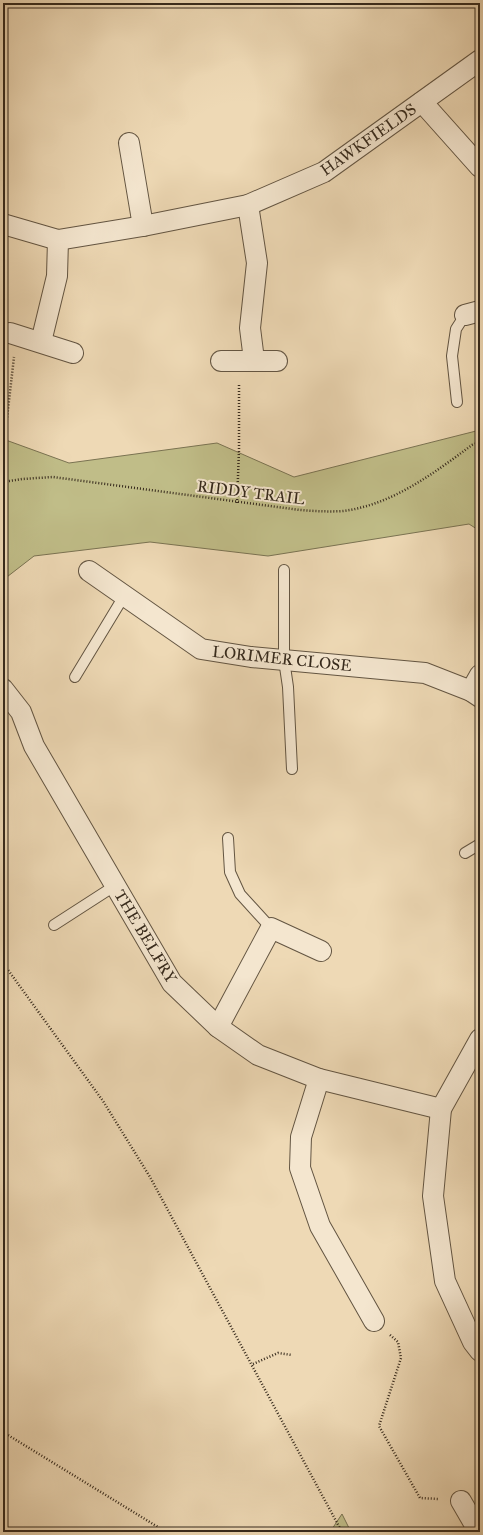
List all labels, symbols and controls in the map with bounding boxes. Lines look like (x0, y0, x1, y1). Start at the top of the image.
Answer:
street label: HAWKFIELDS (317, 99, 420, 180)
street label: RIDDY TRAIL (196, 476, 306, 509)
street label: LORIMER CLOSE (211, 642, 353, 675)
street label: THE BELFRY (110, 886, 181, 987)

